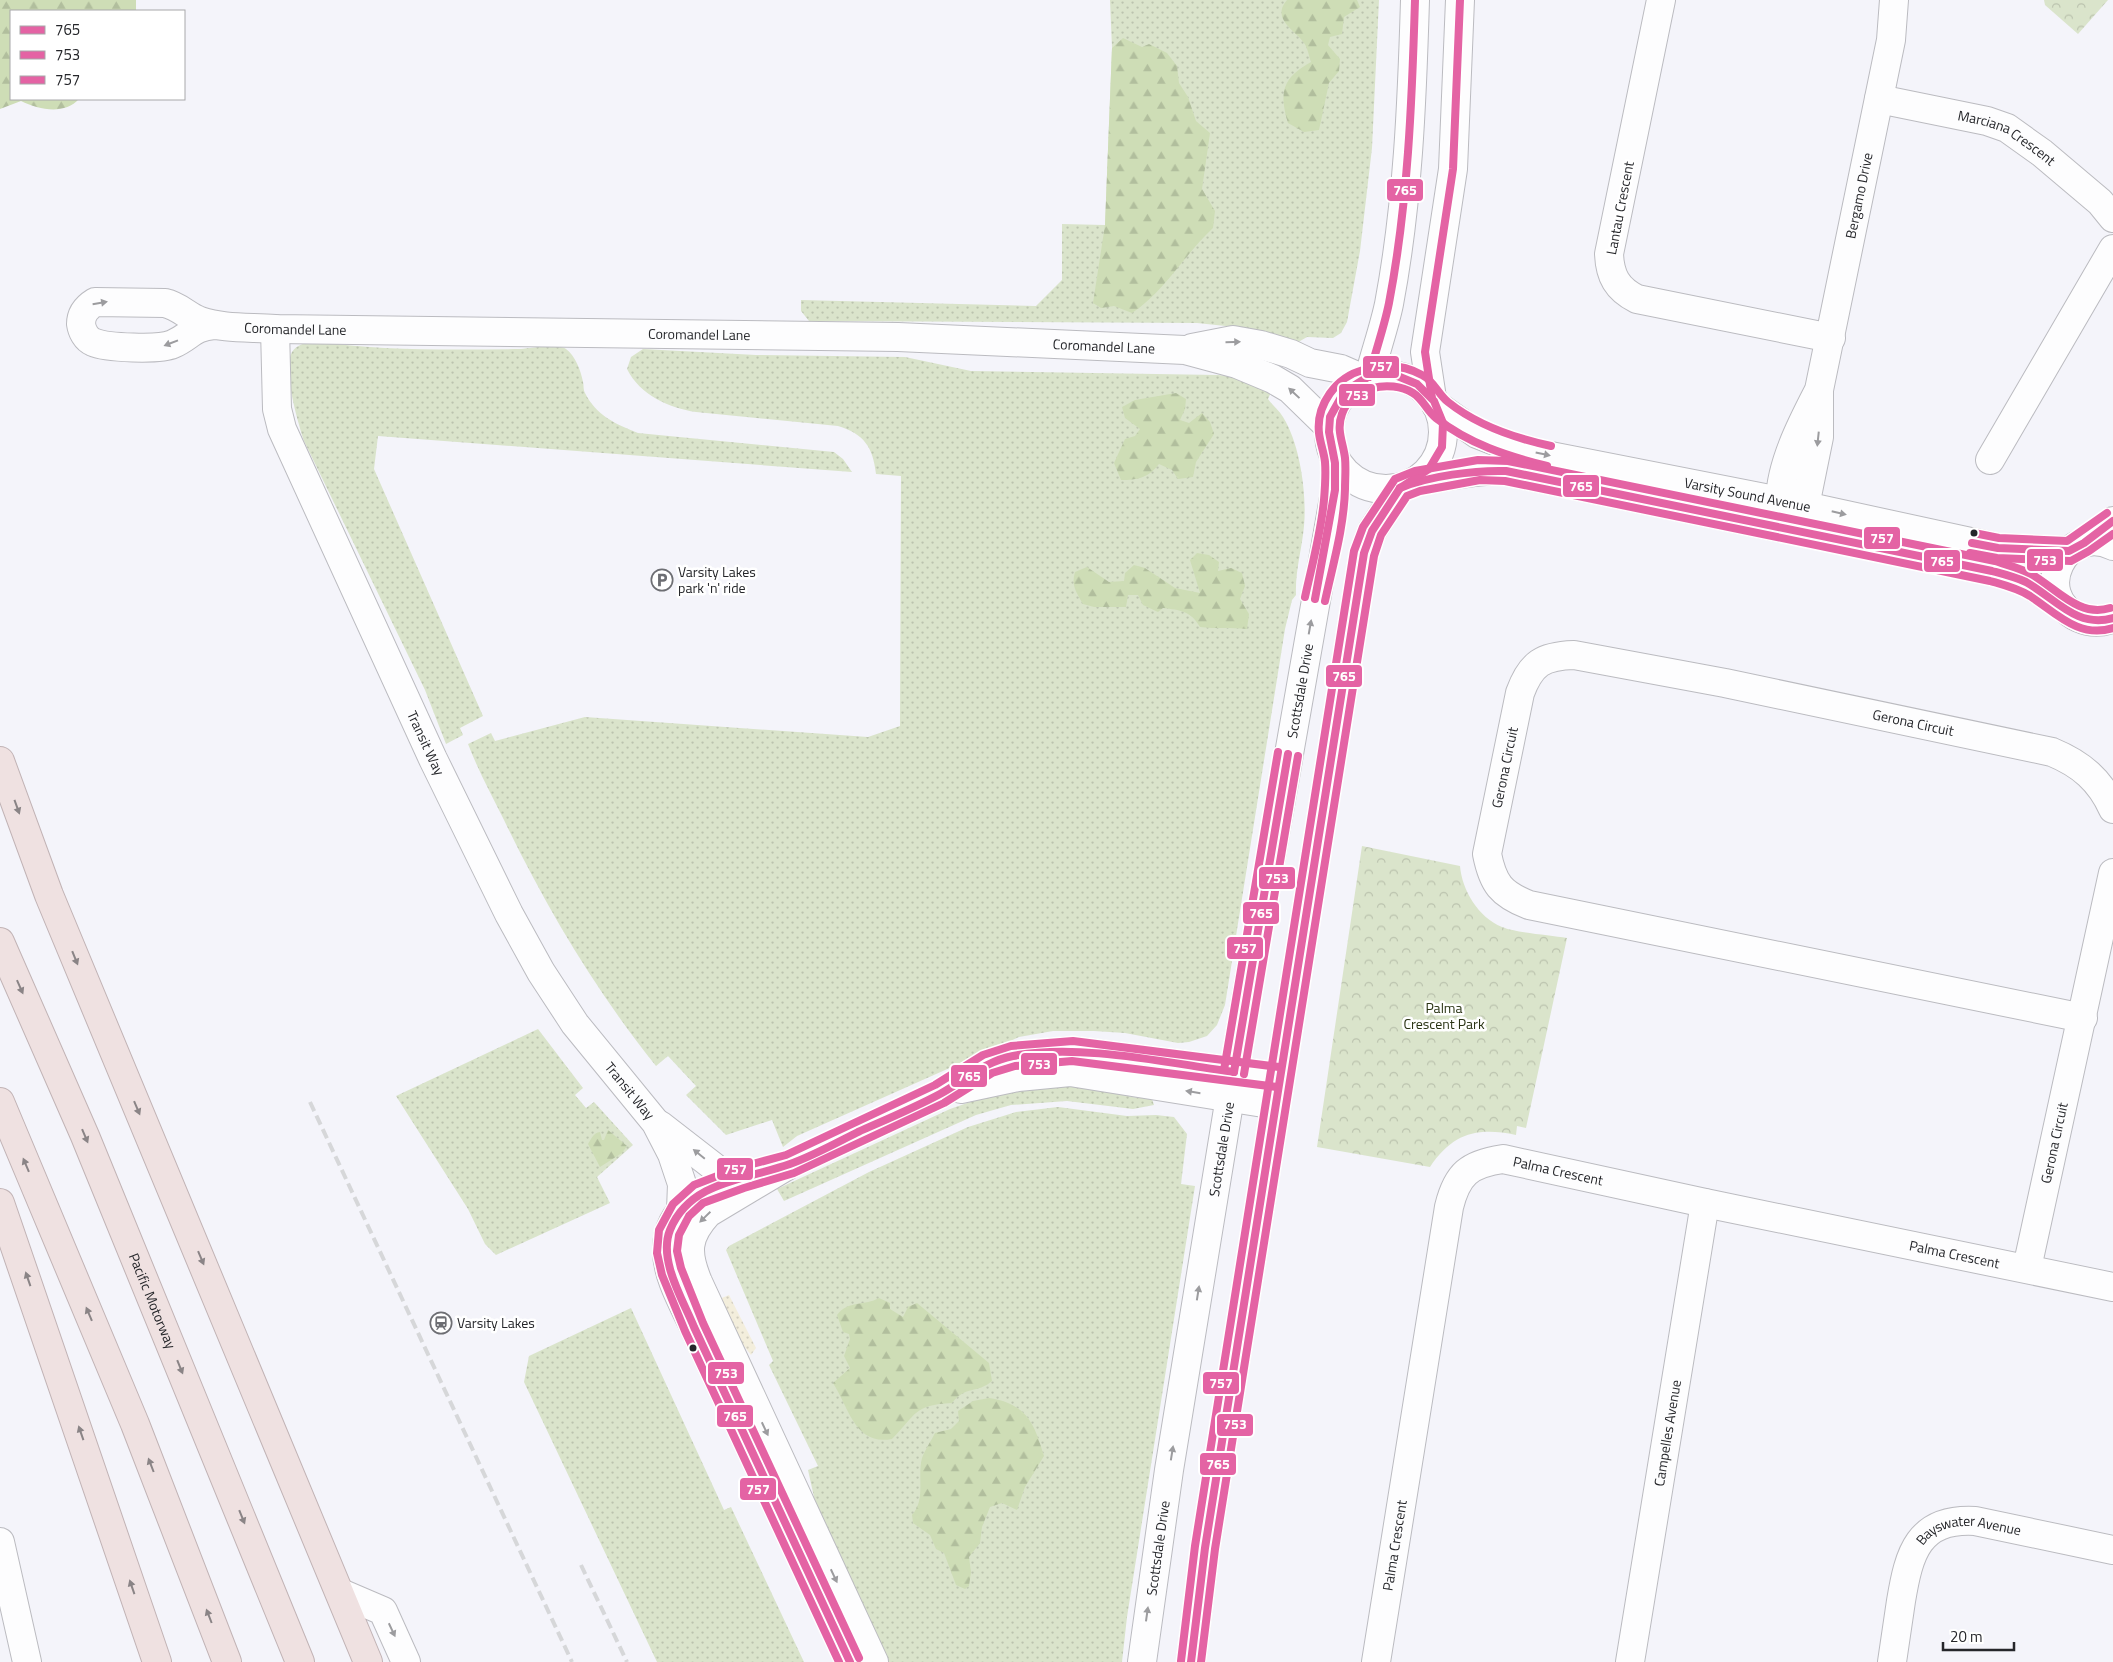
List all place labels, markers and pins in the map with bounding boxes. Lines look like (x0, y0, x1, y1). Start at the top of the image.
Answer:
unlabelled marker (1969, 528, 1979, 538)
place label: Varsity Lakes park 'n' ride (678, 561, 756, 598)
parking icon: Varsity Lakes park 'n' ride (650, 568, 674, 592)
station icon: Varsity Lakes (429, 1311, 453, 1335)
place label: Varsity Lakes (457, 1312, 535, 1333)
unlabelled marker (688, 1343, 698, 1353)

